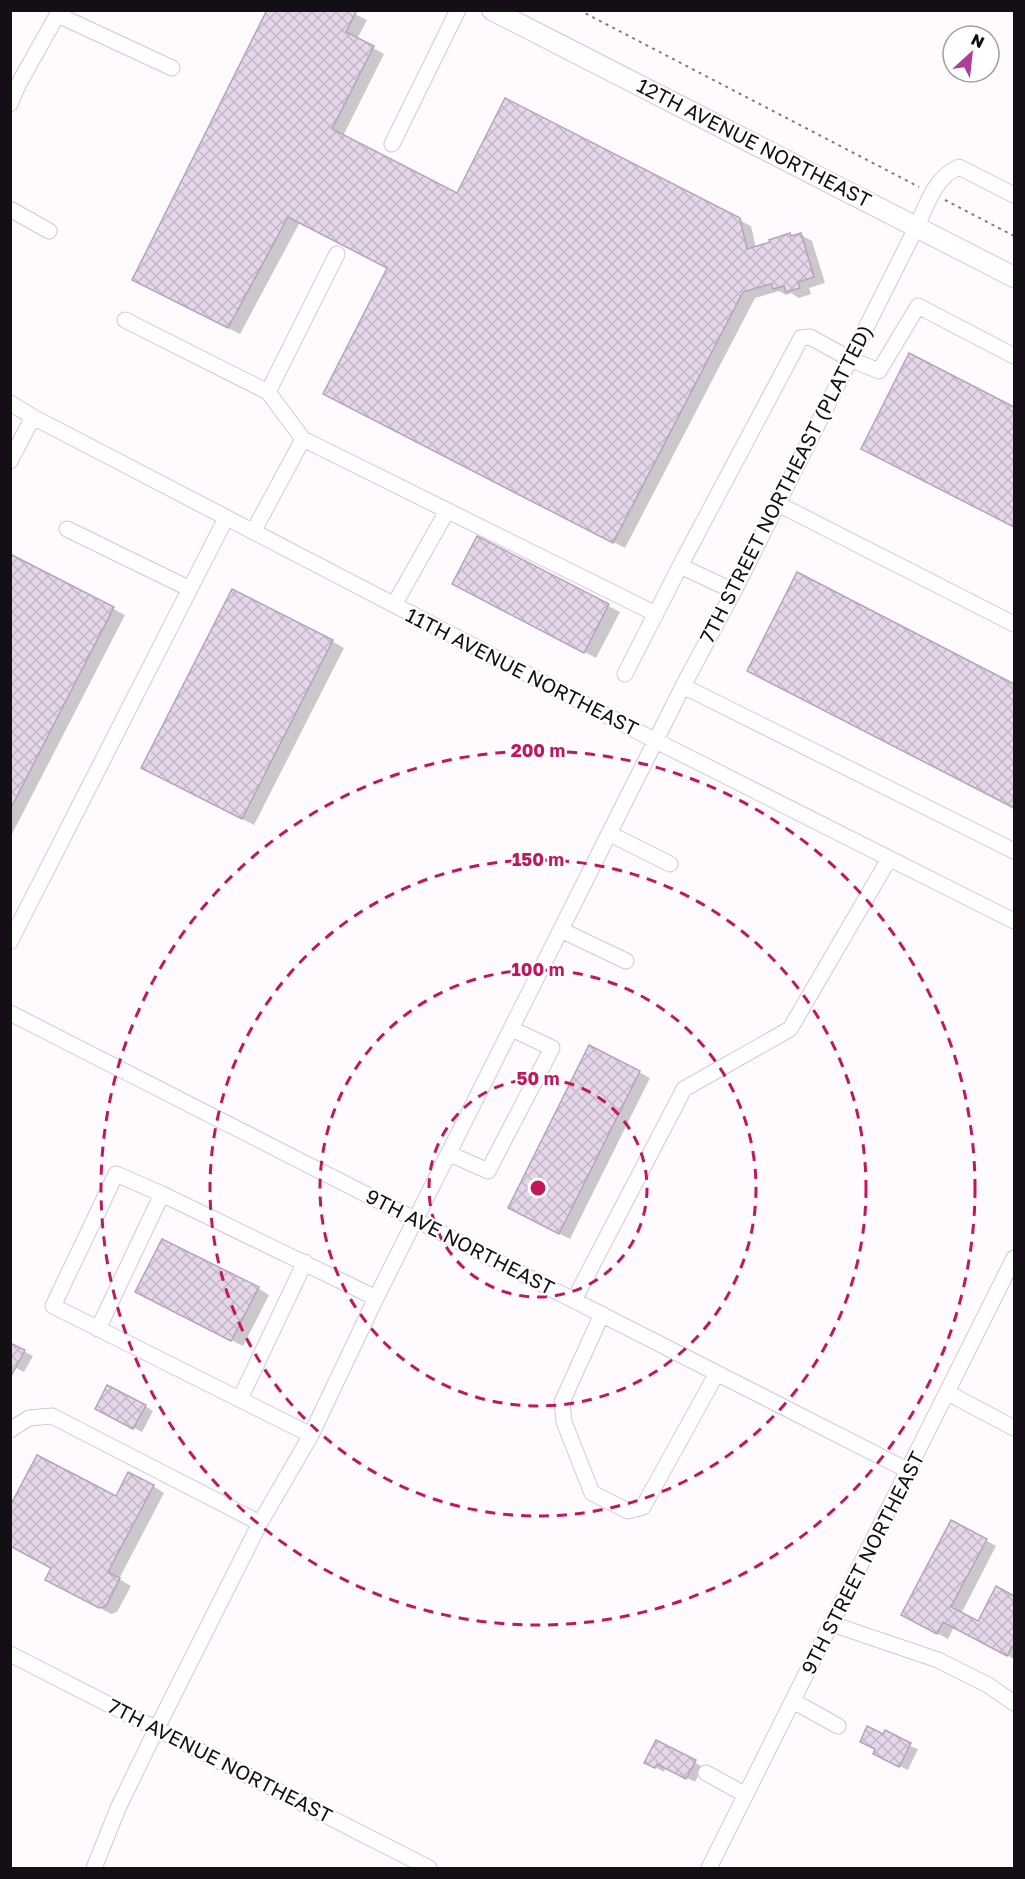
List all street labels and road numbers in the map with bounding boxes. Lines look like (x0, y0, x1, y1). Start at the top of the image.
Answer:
street label: 12TH AVENUE NORTHEAST (633, 73, 876, 212)
street label: 7TH STREET NORTHEAST (PLATTED) (694, 320, 876, 647)
street label: 11TH AVENUE NORTHEAST (402, 602, 643, 740)
street label: 9TH AVE NORTHEAST (362, 1183, 559, 1299)
street label: 9TH STREET NORTHEAST (795, 1447, 929, 1678)
street label: 7TH AVENUE NORTHEAST (104, 1693, 337, 1827)

